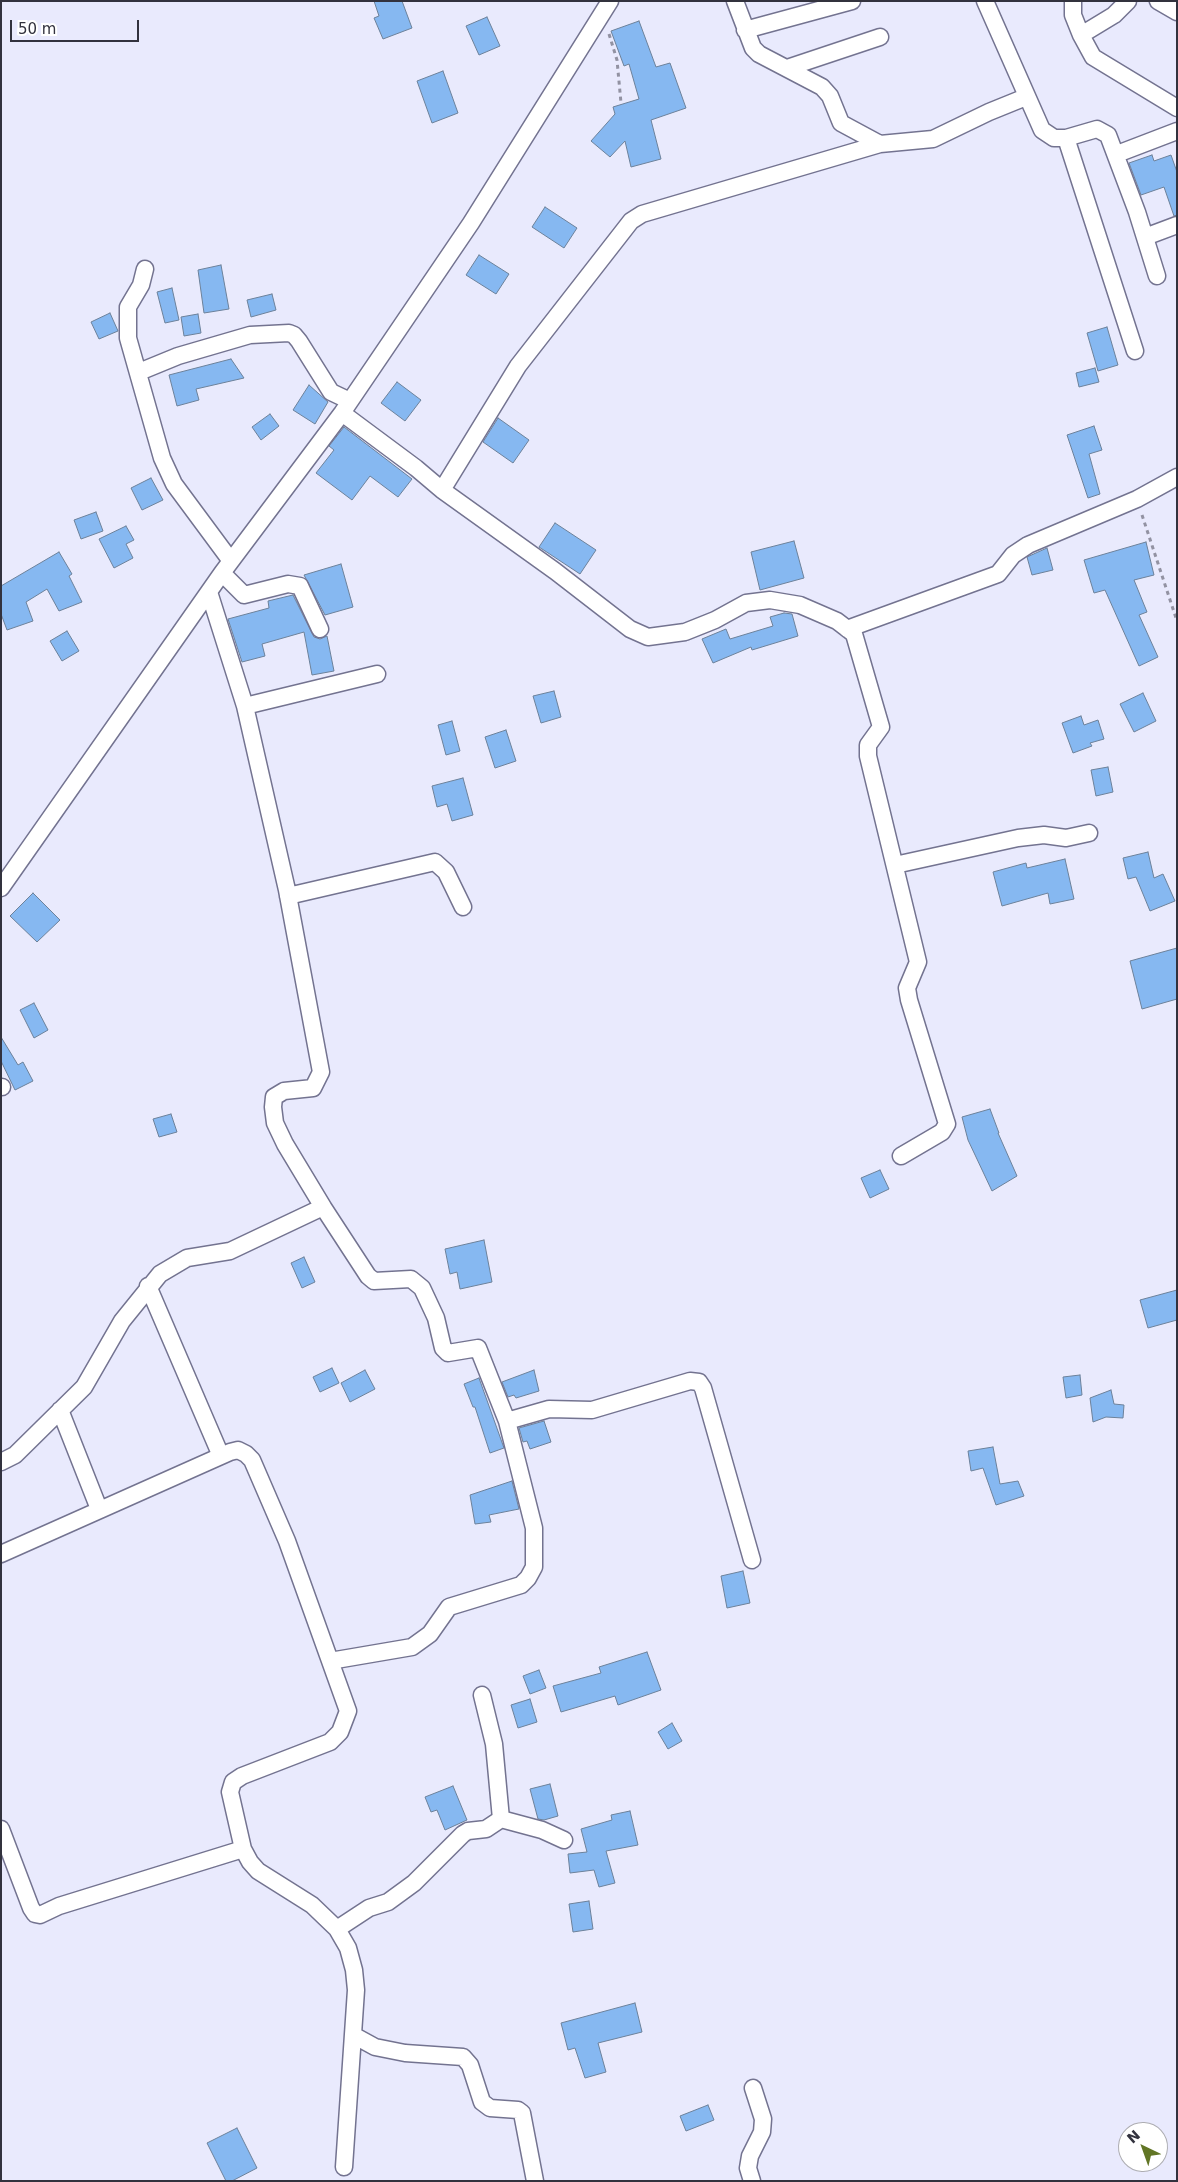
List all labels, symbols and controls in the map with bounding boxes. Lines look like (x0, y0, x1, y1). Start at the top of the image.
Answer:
scale bar (12, 10, 141, 42)
text: 50 m (18, 20, 56, 38)
north arrow (1118, 2122, 1168, 2172)
text: N (1124, 2127, 1143, 2146)

